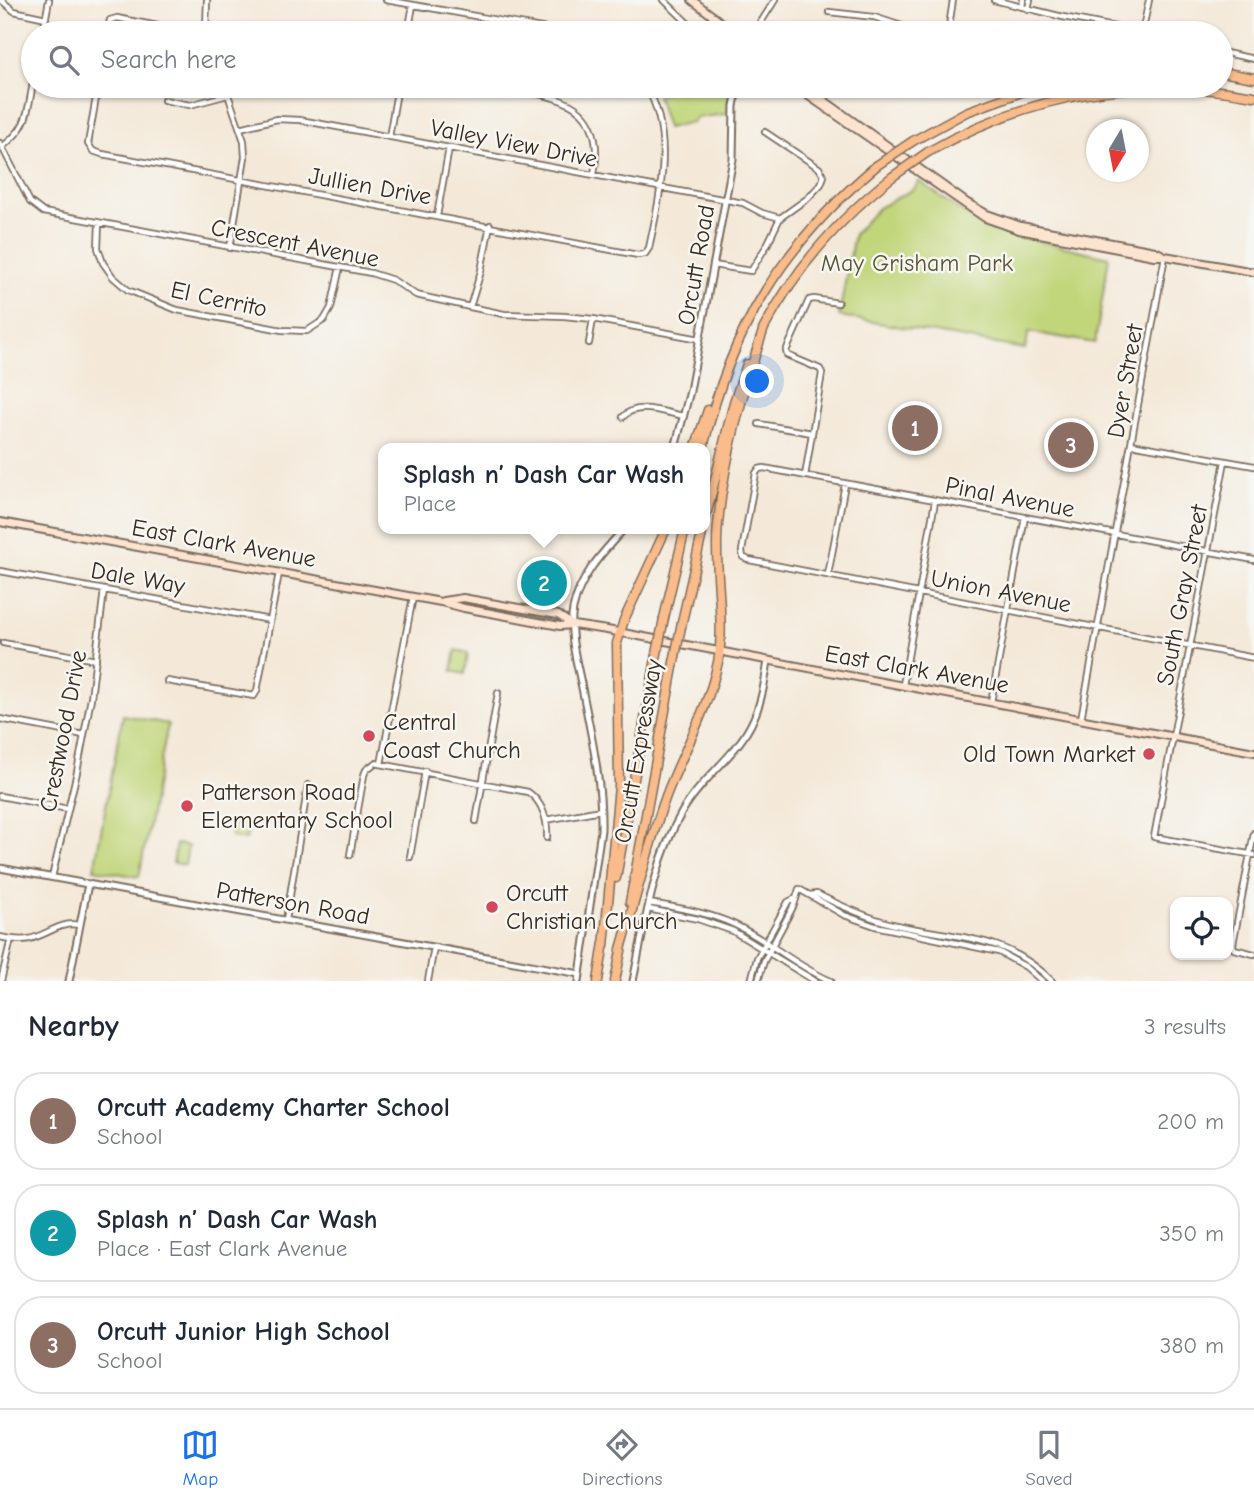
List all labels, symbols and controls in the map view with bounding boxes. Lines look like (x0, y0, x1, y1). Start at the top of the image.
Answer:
search box (21, 21, 1233, 98)
icon: search (45, 41, 83, 79)
text: Search here (101, 45, 236, 75)
street label: Valley View Drive (428, 113, 600, 173)
north arrow (1086, 119, 1149, 182)
street label: Jullien Drive (306, 161, 434, 211)
street label: Orcutt Road (672, 203, 720, 327)
street label: Crescent Avenue (209, 213, 381, 273)
park label: May Grisham Park (821, 249, 1014, 277)
street label: El Cerrito (168, 275, 270, 323)
street label: Dyer Street (1101, 321, 1149, 440)
your location (740, 364, 774, 398)
pin: 1 (892, 402, 938, 454)
pin: 3 (1048, 419, 1094, 471)
popup (378, 443, 710, 534)
text: Splash n’ Dash Car Wash (404, 460, 684, 490)
street label: Pinal Avenue (943, 471, 1077, 523)
text: Place (404, 490, 456, 517)
street label: South Gray Street (1151, 501, 1213, 688)
street label: East Clark Avenue (130, 513, 318, 573)
street label: Dale Way (89, 556, 188, 600)
pin: 2 (521, 557, 567, 609)
street label: Union Avenue (928, 564, 1074, 618)
street label: East Clark Avenue (823, 639, 1011, 699)
street label: Crestwood Drive (34, 648, 92, 814)
street label: Orcutt Expressway (608, 656, 668, 845)
place label: Central Coast Church (383, 708, 521, 764)
marker: Central Coast Church (361, 728, 377, 744)
place label: Old Town Market (963, 740, 1136, 768)
marker: Old Town Market (1141, 746, 1157, 762)
place label: Patterson Road Elementary School (201, 778, 393, 834)
marker: Patterson Road Elementary School (179, 798, 195, 814)
street label: Patterson Road (214, 876, 372, 930)
place label: Orcutt Christian Church (506, 879, 678, 935)
map controls (1170, 897, 1233, 960)
button: locate (1170, 897, 1233, 960)
marker: Orcutt Christian Church (484, 899, 500, 915)
text: Nearby (28, 1009, 119, 1044)
text: 3 results (1144, 1013, 1226, 1040)
text: Orcutt Academy Charter School (97, 1093, 450, 1123)
text: 1 (48, 1108, 58, 1135)
text: 200 m (1157, 1108, 1224, 1135)
text: School (97, 1123, 162, 1150)
text: Splash n’ Dash Car Wash (97, 1205, 378, 1235)
text: 2 (47, 1220, 59, 1247)
text: 350 m (1159, 1220, 1224, 1247)
text: Place · East Clark Avenue (97, 1235, 347, 1262)
text: Orcutt Junior High School (97, 1317, 390, 1347)
text: 3 (47, 1332, 59, 1359)
text: 380 m (1160, 1332, 1224, 1359)
text: School (97, 1347, 162, 1374)
tab: Map (181, 1426, 219, 1490)
tab: Directions (582, 1426, 662, 1490)
tab: Saved (1025, 1426, 1073, 1490)

